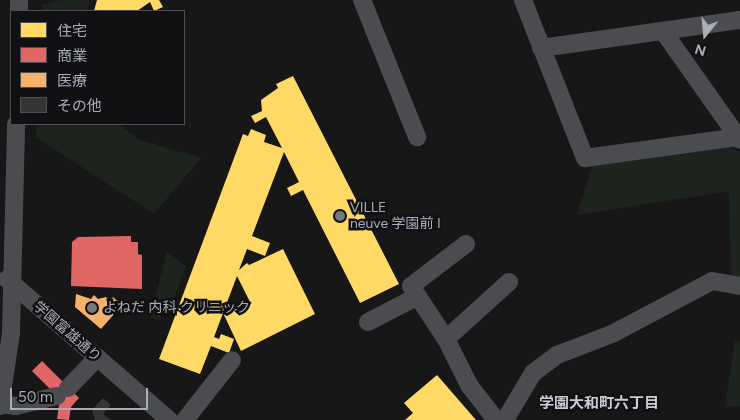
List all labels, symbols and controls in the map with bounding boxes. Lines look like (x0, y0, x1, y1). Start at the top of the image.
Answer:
legend (10, 10, 185, 125)
north arrow (680, 10, 730, 60)
text: 住宅 (57, 22, 87, 40)
text: N (693, 40, 708, 60)
text: 商業 (57, 47, 87, 65)
text: 医療 (57, 72, 87, 90)
text: その他 (57, 97, 102, 115)
place label: VILLE neuve 学園前 I (350, 200, 441, 232)
marker: VILLE neuve 学園前 I (334, 210, 346, 222)
street label: 学園富雄通り (30, 298, 104, 366)
place label: よねだ 内科 クリニック (103, 300, 250, 316)
marker: よねだ 内科 クリニック (85, 301, 99, 315)
scale bar (12, 378, 150, 410)
text: 50 m (18, 388, 53, 406)
district label: 学園大和町六丁目 (539, 395, 659, 413)

